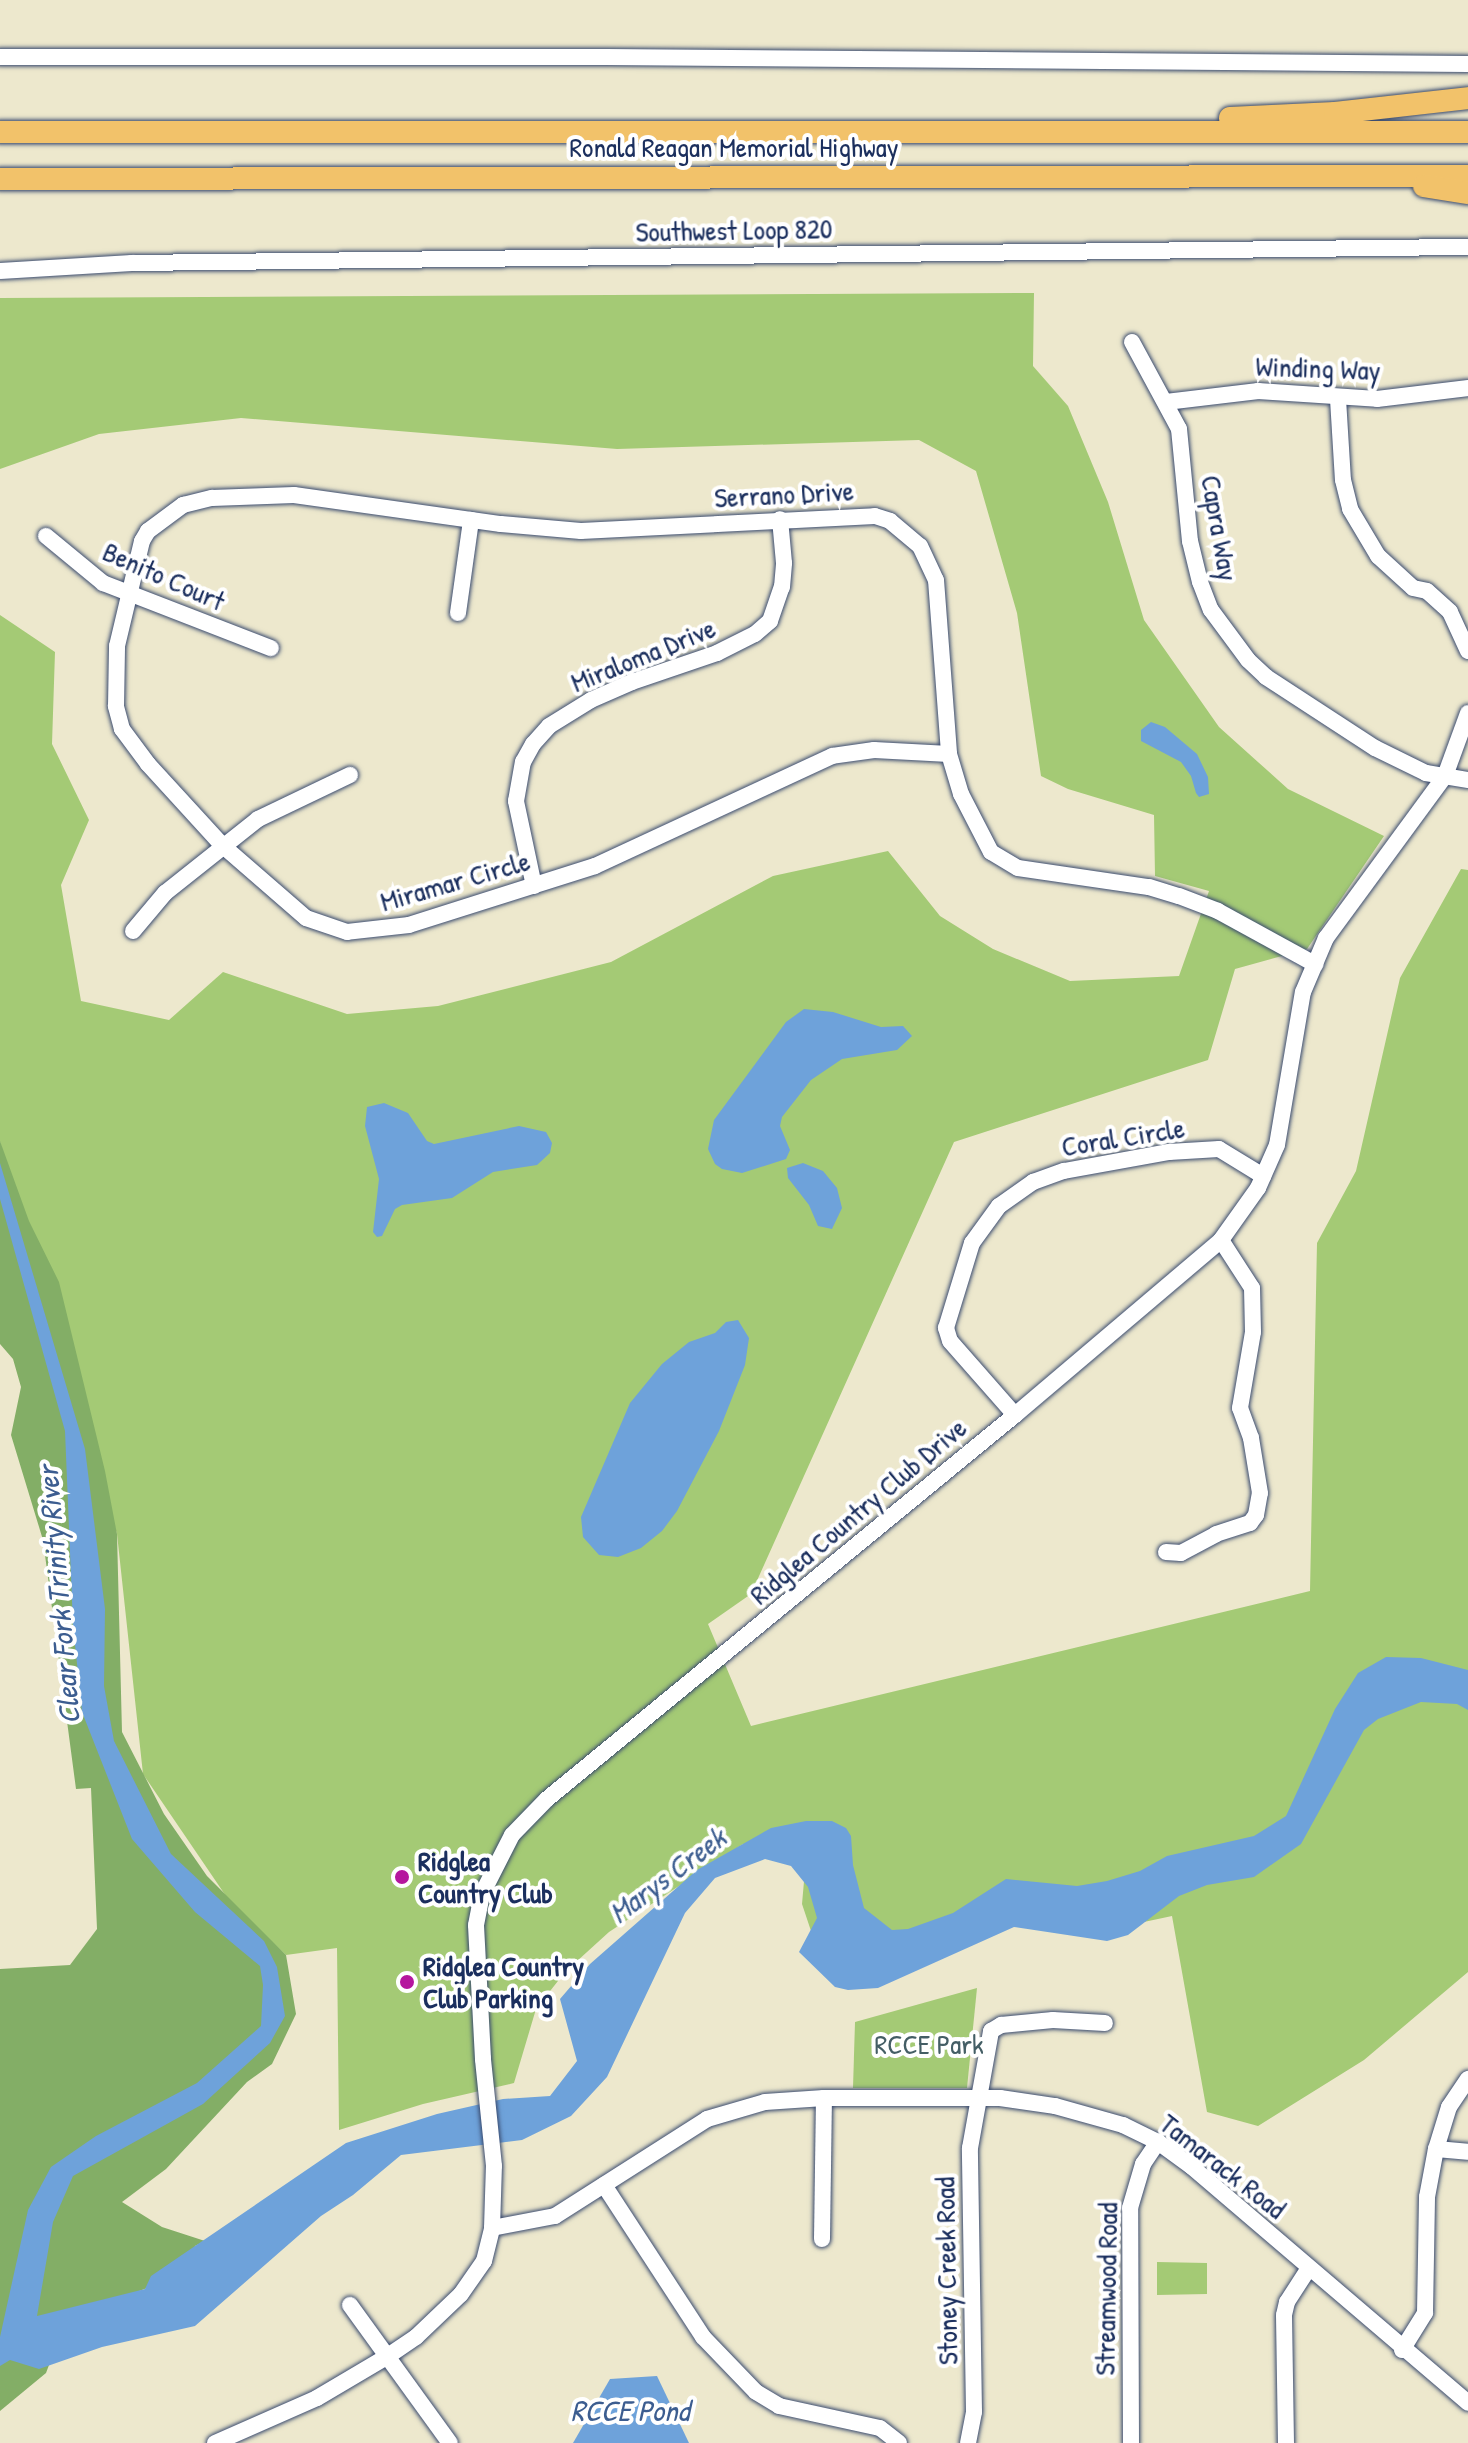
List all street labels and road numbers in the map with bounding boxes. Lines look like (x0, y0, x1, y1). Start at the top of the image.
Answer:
street label: Ronald Reagan Memorial Highway (569, 130, 899, 164)
street label: Southwest Loop 820 (635, 211, 833, 249)
street label: Winding Way (1255, 349, 1381, 387)
street label: Capra Way (1194, 473, 1246, 583)
street label: Serrano Drive (713, 474, 855, 514)
street label: Benito Court (98, 534, 230, 618)
street label: Miraloma Drive (566, 611, 720, 699)
street label: Miramar Circle (376, 844, 534, 918)
street label: Coral Circle (1059, 1111, 1187, 1163)
street label: Ridglea Country Club Drive (743, 1411, 973, 1611)
street label: Tamarack Road (1153, 2106, 1293, 2226)
street label: Stoney Creek Road (928, 2177, 964, 2365)
street label: Streamwood Road (1088, 2202, 1124, 2376)

